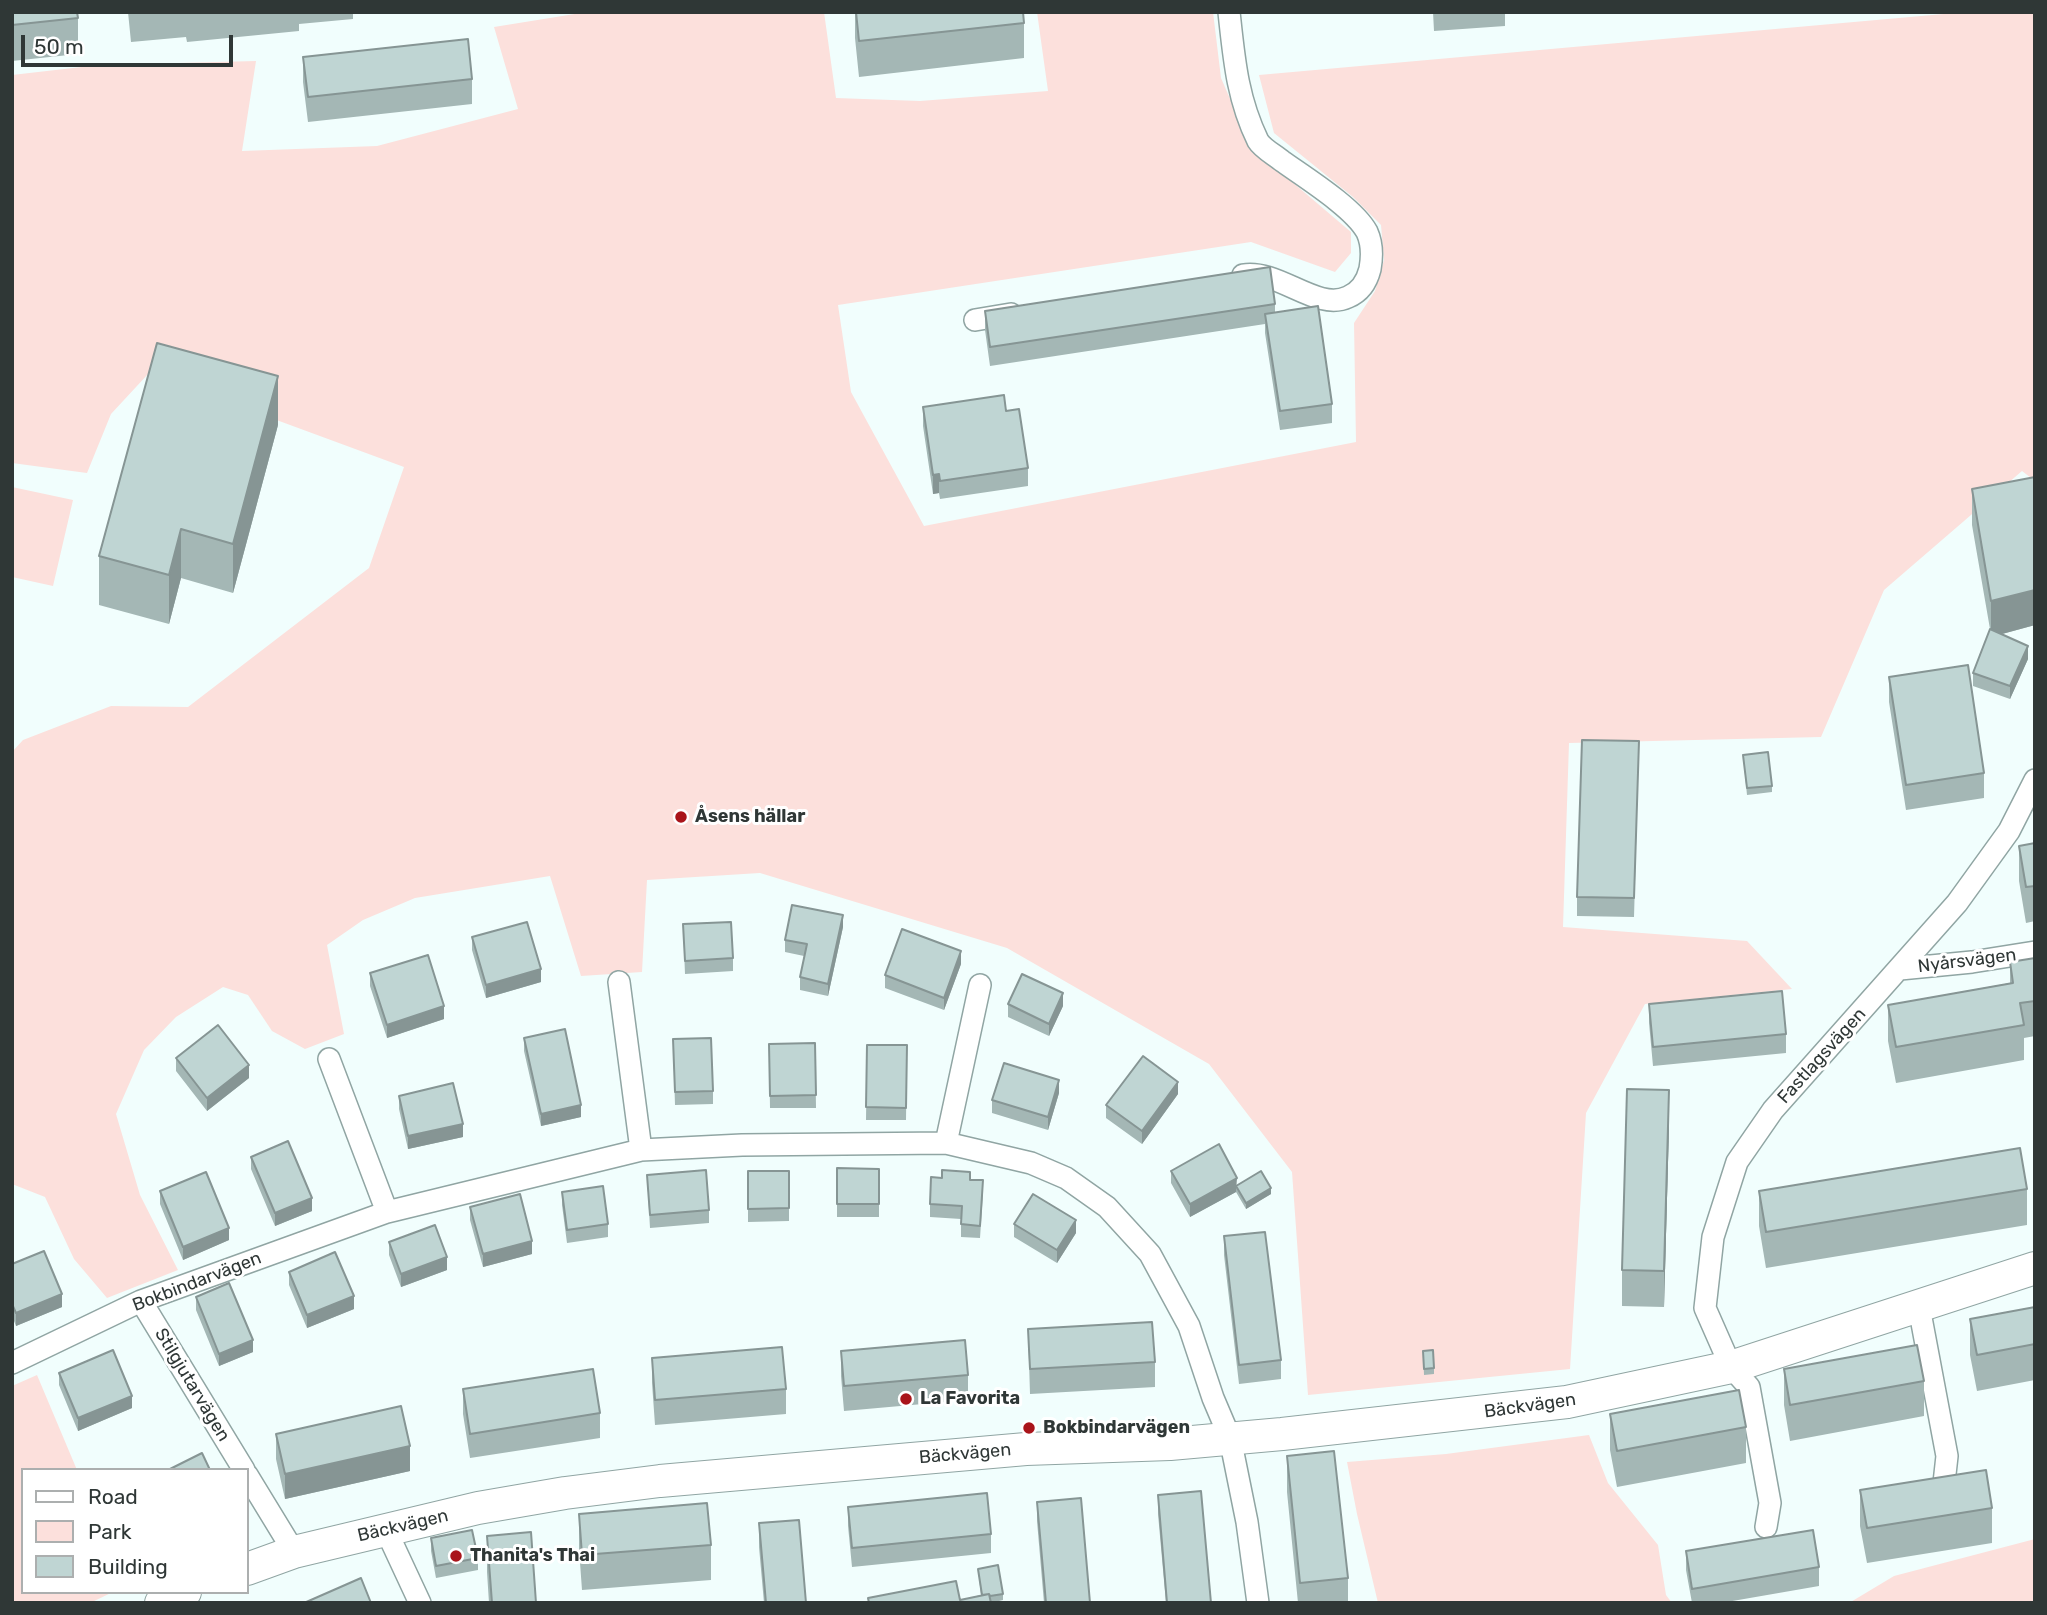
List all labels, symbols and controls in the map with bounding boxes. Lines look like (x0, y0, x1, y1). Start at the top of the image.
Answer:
scale bar (24, 21, 236, 65)
text: 50 m (34, 34, 84, 59)
place label: Åsens hällar (695, 806, 805, 828)
marker: Åsens hällar (673, 809, 689, 825)
street label: Nyårsvägen (1917, 944, 2017, 978)
street label: Fastlagsvägen (1773, 1004, 1871, 1108)
street label: Bokbindarvägen (129, 1247, 265, 1317)
street label: Stilgjutarvägen (150, 1324, 234, 1446)
place label: La Favorita (920, 1388, 1020, 1410)
street label: Bäckvägen (1483, 1389, 1577, 1423)
marker: La Favorita (898, 1391, 914, 1407)
place label: Bokbindarvägen (1043, 1417, 1190, 1439)
marker: Bokbindarvägen (1021, 1420, 1037, 1436)
street label: Bäckvägen (918, 1439, 1012, 1469)
legend (21, 1468, 248, 1594)
text: Road (88, 1484, 138, 1509)
street label: Bäckvägen (356, 1505, 450, 1547)
text: Park (88, 1519, 132, 1544)
place label: Thanita's Thai (470, 1545, 595, 1567)
marker: Thanita's Thai (448, 1548, 464, 1564)
text: Building (88, 1554, 168, 1579)

